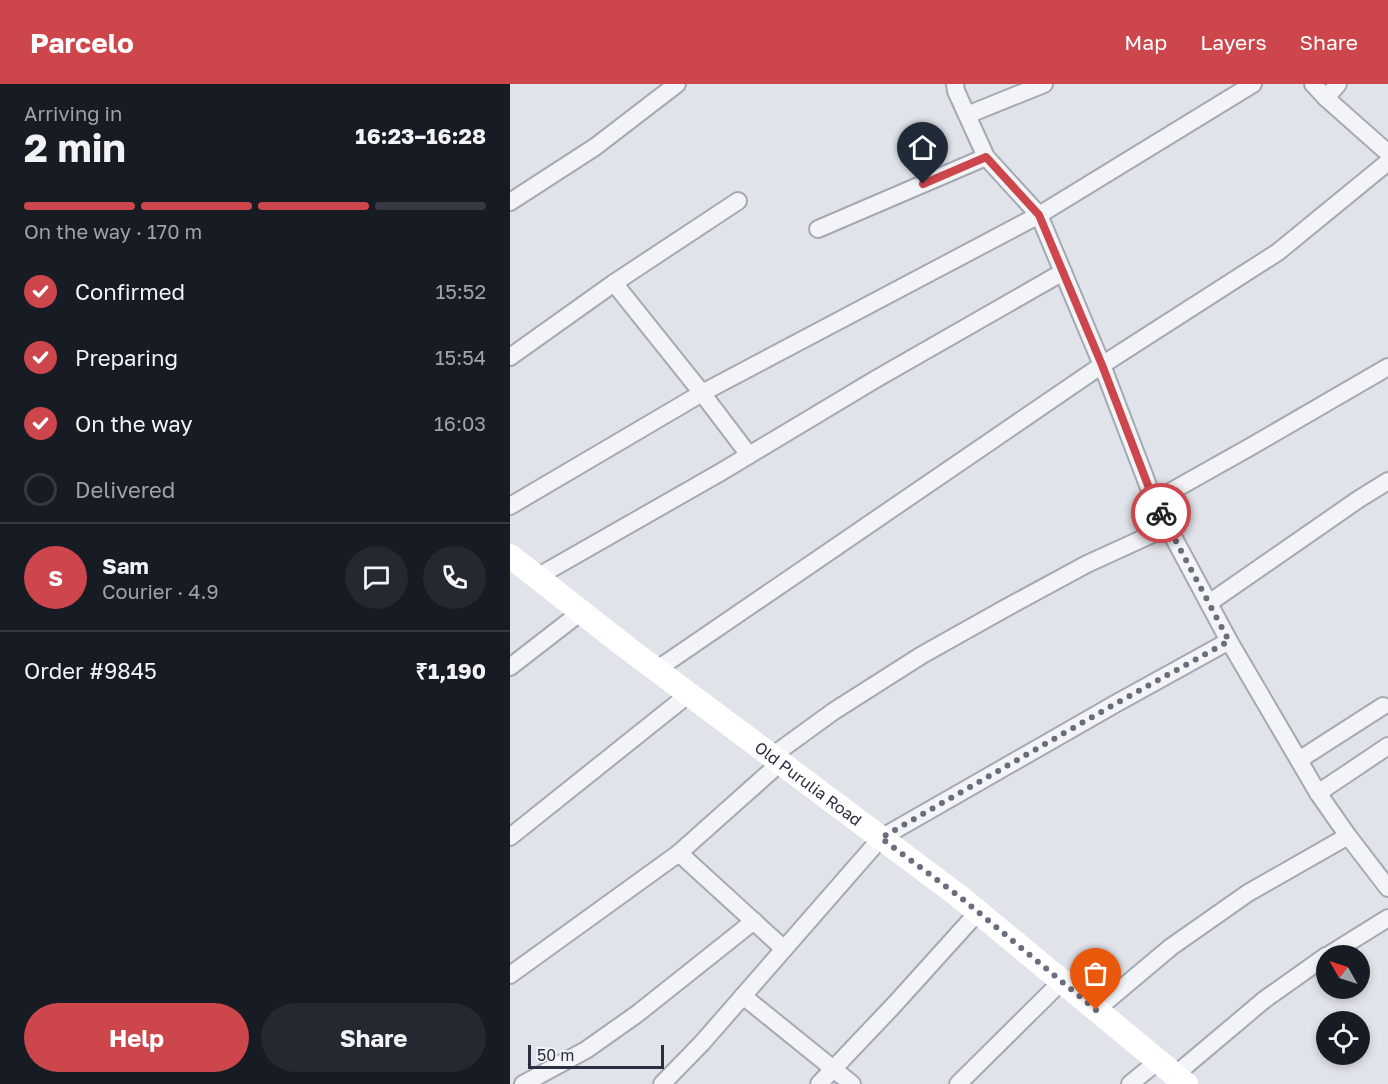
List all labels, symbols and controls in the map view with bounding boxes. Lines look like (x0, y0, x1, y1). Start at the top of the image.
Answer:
text: Parcelo (30, 26, 134, 59)
text: Map (1124, 29, 1167, 55)
text: Layers (1200, 29, 1267, 55)
text: Share (1300, 29, 1358, 55)
text: Arriving in (24, 101, 122, 125)
text: 16:23–16:28 (355, 122, 486, 149)
pin (897, 122, 948, 184)
text: 2 min (24, 124, 126, 171)
icon: home (906, 131, 939, 164)
text: On the way · 170 m (24, 219, 202, 243)
icon: check (24, 275, 57, 308)
text: Confirmed (75, 278, 185, 305)
text: 15:52 (436, 279, 486, 303)
icon: check (24, 341, 57, 374)
text: Preparing (75, 344, 178, 371)
text: 15:54 (435, 345, 486, 369)
icon: check (24, 407, 57, 440)
text: On the way (75, 410, 193, 437)
text: 16:03 (434, 411, 486, 435)
text: Delivered (75, 476, 175, 503)
courier (1131, 483, 1191, 543)
icon: bike (1145, 497, 1178, 530)
button: chat (345, 546, 408, 609)
button: phone (423, 546, 486, 609)
text: Sam (102, 552, 149, 579)
text: S (48, 564, 63, 591)
text: Courier · 4.9 (102, 579, 219, 603)
text: Order #9845 (24, 657, 157, 684)
text: ₹1,190 (415, 657, 486, 684)
street label: Old Purulia Road (751, 737, 866, 830)
north arrow (1316, 945, 1370, 999)
map controls (1316, 945, 1370, 1065)
pin (1070, 948, 1121, 1010)
icon: bag (1079, 957, 1112, 990)
button: Help (24, 1003, 249, 1072)
button: Share (261, 1003, 486, 1072)
button: locate (1316, 1011, 1370, 1065)
scale bar (528, 1042, 664, 1070)
text: 50 m (537, 1045, 574, 1065)

